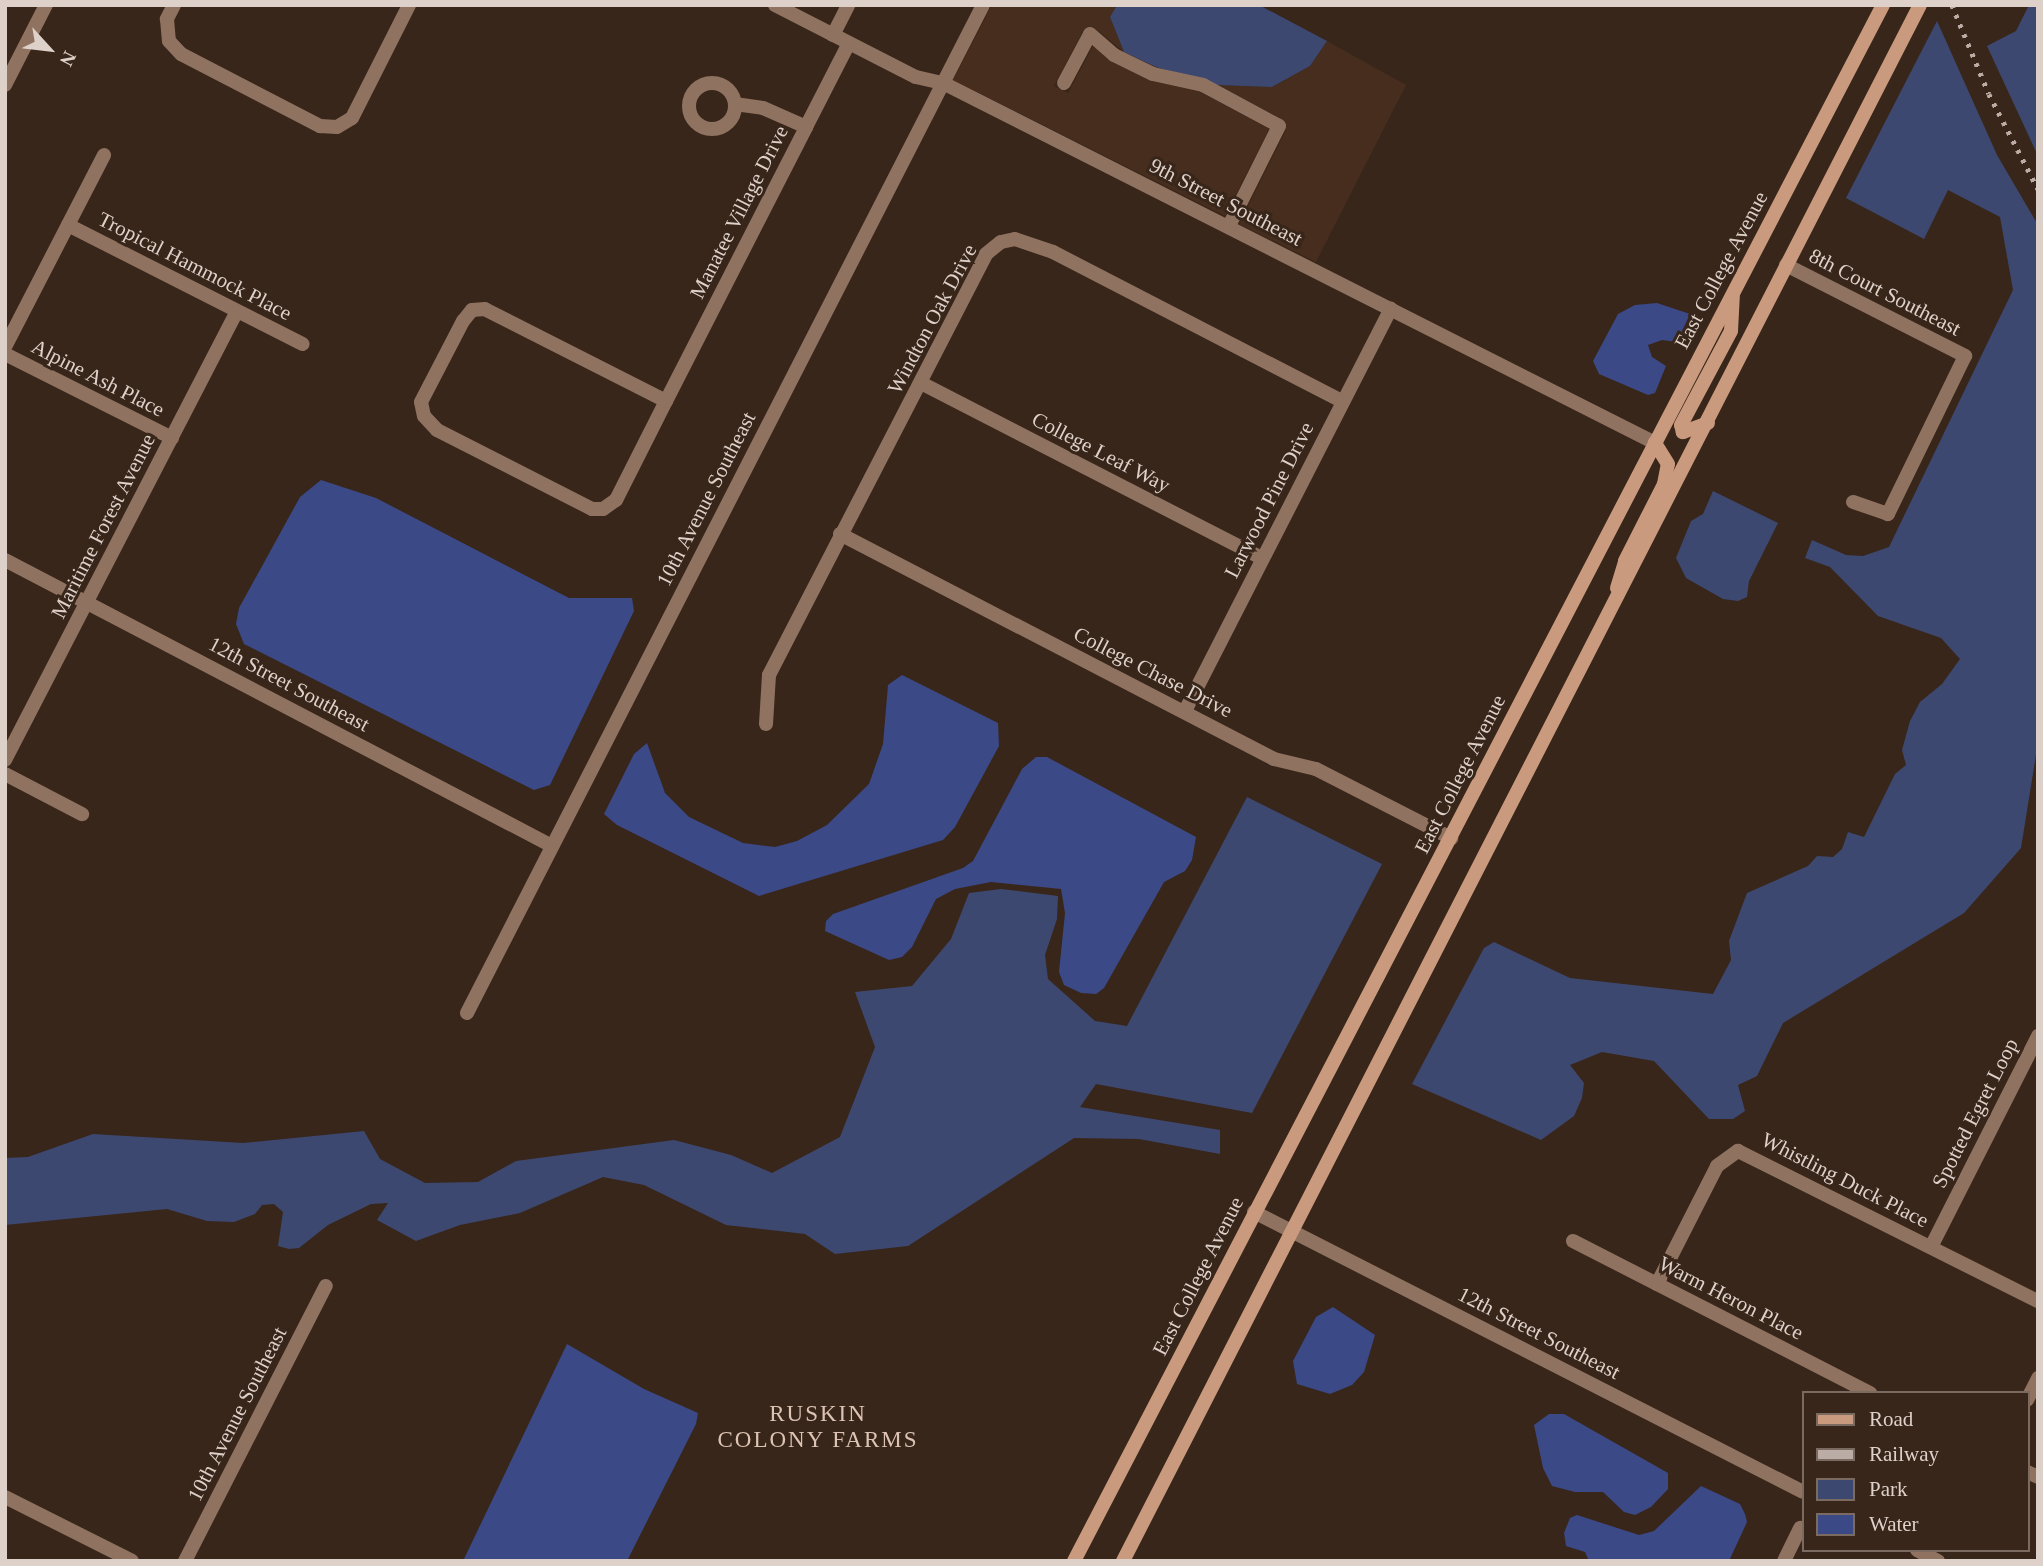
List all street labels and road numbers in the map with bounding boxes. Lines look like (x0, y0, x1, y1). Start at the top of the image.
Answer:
street label: Manatee Village Drive (684, 121, 794, 303)
street label: 9th Street Southeast (1145, 153, 1307, 251)
street label: East College Avenue (1669, 187, 1773, 353)
street label: Tropical Hammock Place (94, 206, 296, 326)
street label: Windton Oak Drive (882, 240, 982, 398)
street label: 8th Court Southeast (1805, 243, 1965, 341)
street label: Alpine Ash Place (27, 333, 169, 423)
street label: College Leaf Way (1027, 406, 1175, 498)
street label: 10th Avenue Southeast (651, 407, 761, 591)
street label: Larwood Pine Drive (1219, 418, 1319, 582)
street label: Maritime Forest Avenue (45, 429, 161, 623)
street label: College Chase Drive (1069, 621, 1237, 723)
street label: 12th Street Southeast (204, 631, 374, 737)
street label: East College Avenue (1409, 690, 1511, 858)
street label: Spotted Egret Loop (1926, 1034, 2024, 1192)
street label: Whistling Duck Place (1757, 1127, 1933, 1233)
street label: East College Avenue (1147, 1192, 1249, 1360)
street label: Warm Heron Place (1654, 1251, 1808, 1345)
street label: 12th Street Southeast (1454, 1281, 1624, 1385)
street label: 10th Avenue Southeast (182, 1322, 292, 1506)

